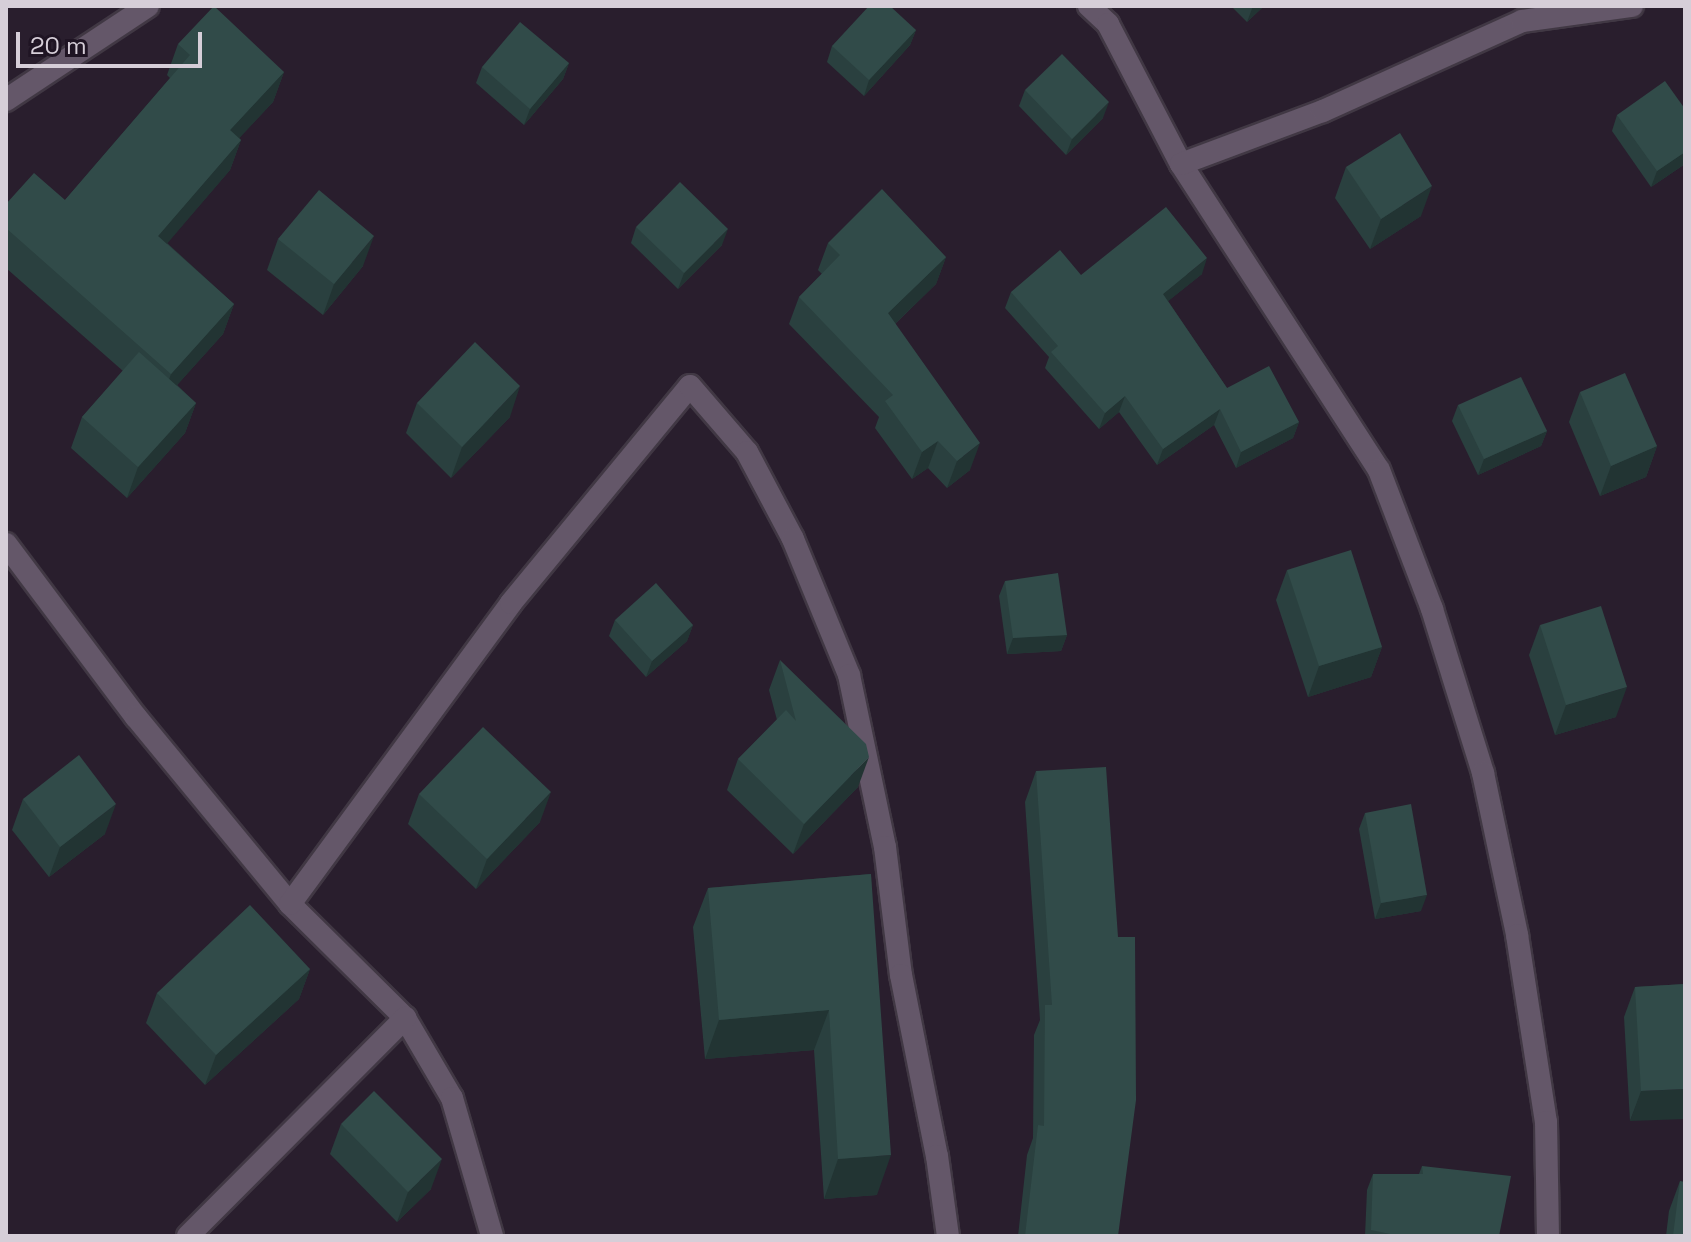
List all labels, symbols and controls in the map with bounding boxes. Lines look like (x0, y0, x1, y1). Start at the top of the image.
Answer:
scale bar (20, 16, 206, 66)
text: 20 m (30, 30, 87, 61)

